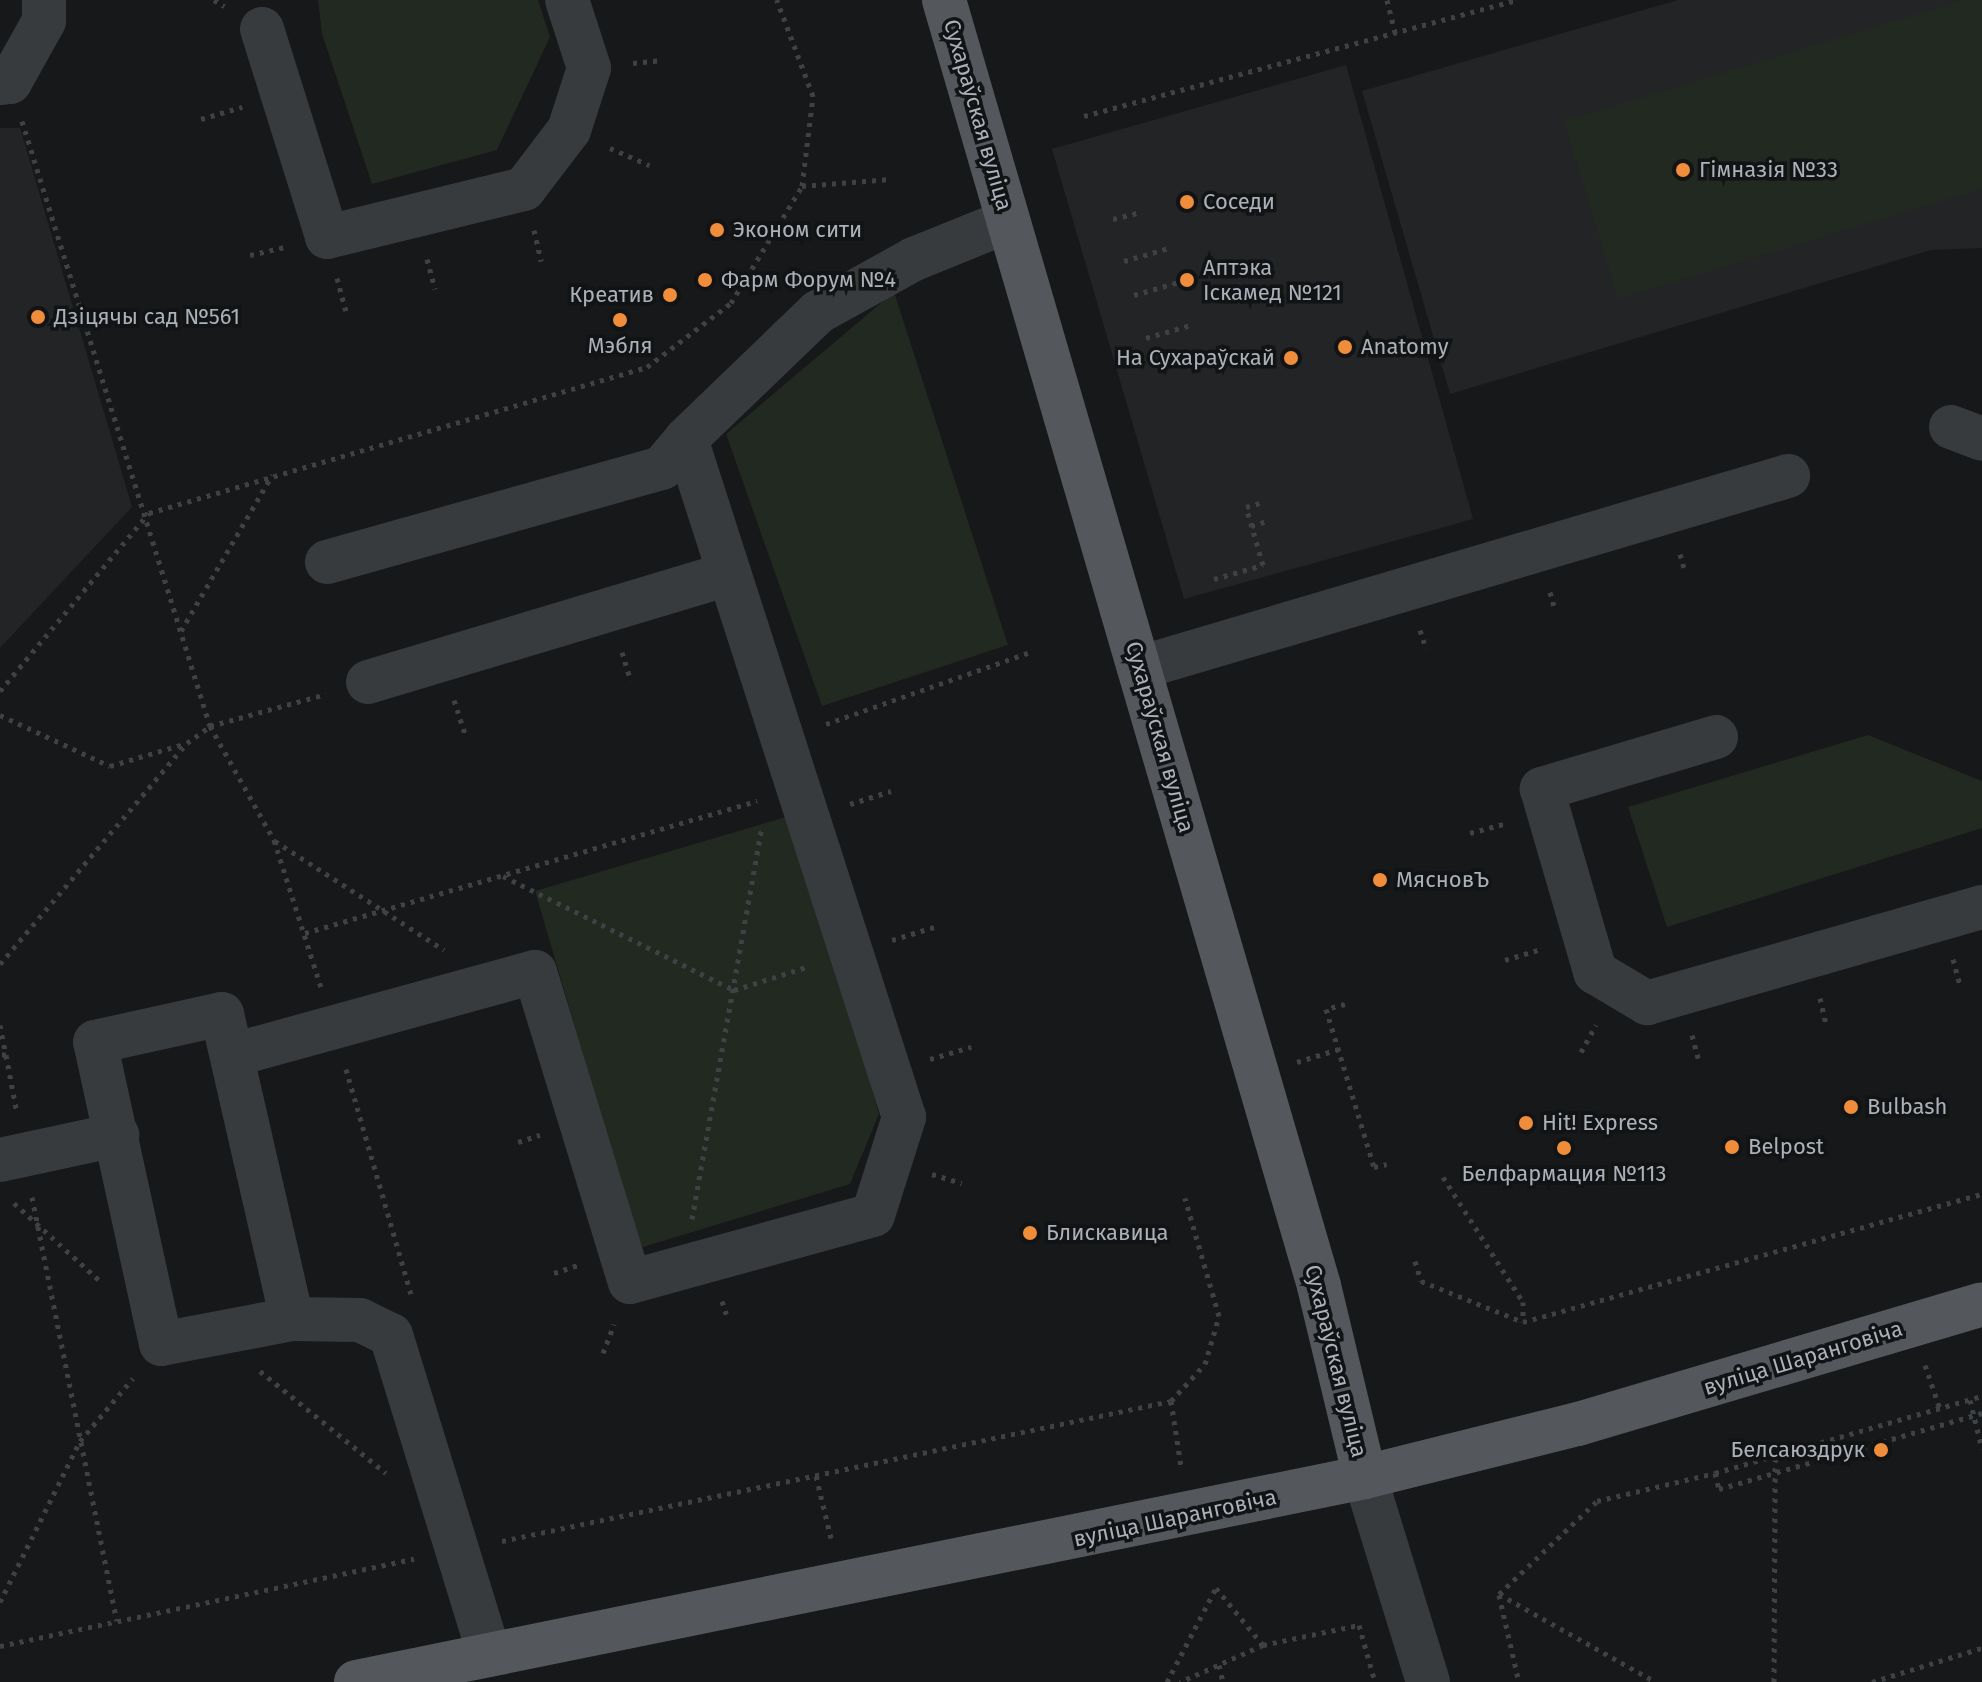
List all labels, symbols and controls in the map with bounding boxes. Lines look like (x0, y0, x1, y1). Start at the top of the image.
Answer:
street label: Сухараўская вуліца (938, 16, 1018, 214)
place label: Гімназія №33 (1699, 157, 1838, 183)
marker: Гімназія №33 (1674, 161, 1692, 179)
place label: Соседи (1203, 189, 1275, 215)
marker: Соседи (1178, 193, 1196, 211)
place label: Эконом сити (733, 217, 862, 243)
marker: Эконом сити (708, 221, 726, 239)
place label: Аптэка Іскамед №121 (1203, 254, 1342, 306)
place label: Фарм Форум №4 (721, 267, 896, 293)
marker: Фарм Форум №4 (696, 271, 714, 289)
marker: Аптэка Іскамед №121 (1178, 271, 1196, 289)
place label: Креатив (569, 282, 654, 308)
marker: Креатив (661, 286, 679, 304)
place label: Дзіцячы сад №561 (54, 304, 240, 330)
marker: Дзіцячы сад №561 (29, 308, 47, 326)
marker: Мэбля (611, 311, 629, 329)
place label: Мэбля (587, 333, 653, 359)
place label: Anatomy (1361, 334, 1448, 360)
marker: Anatomy (1336, 338, 1354, 356)
place label: На Сухараўскай (1116, 345, 1275, 371)
marker: На Сухараўскай (1282, 349, 1300, 367)
street label: Сухараўская вуліца (1120, 638, 1200, 836)
place label: МясновЪ (1396, 867, 1489, 893)
marker: МясновЪ (1371, 871, 1389, 889)
place label: Bulbash (1867, 1094, 1947, 1120)
marker: Bulbash (1842, 1098, 1860, 1116)
place label: Hit! Express (1542, 1110, 1658, 1136)
marker: Hit! Express (1517, 1114, 1535, 1132)
place label: Belpost (1748, 1134, 1824, 1160)
marker: Belpost (1723, 1138, 1741, 1156)
marker: Белфармация №113 (1555, 1139, 1573, 1157)
place label: Белфармация №113 (1461, 1161, 1667, 1187)
place label: Блискавица (1046, 1220, 1168, 1246)
marker: Блискавица (1021, 1224, 1039, 1242)
street label: Сухараўская вуліца (1299, 1262, 1373, 1460)
street label: вуліца Шаранговіча (1700, 1315, 1906, 1401)
place label: Белсаюздрук (1731, 1437, 1865, 1463)
marker: Белсаюздрук (1872, 1441, 1890, 1459)
street label: вуліца Шаранговіча (1071, 1484, 1279, 1552)

